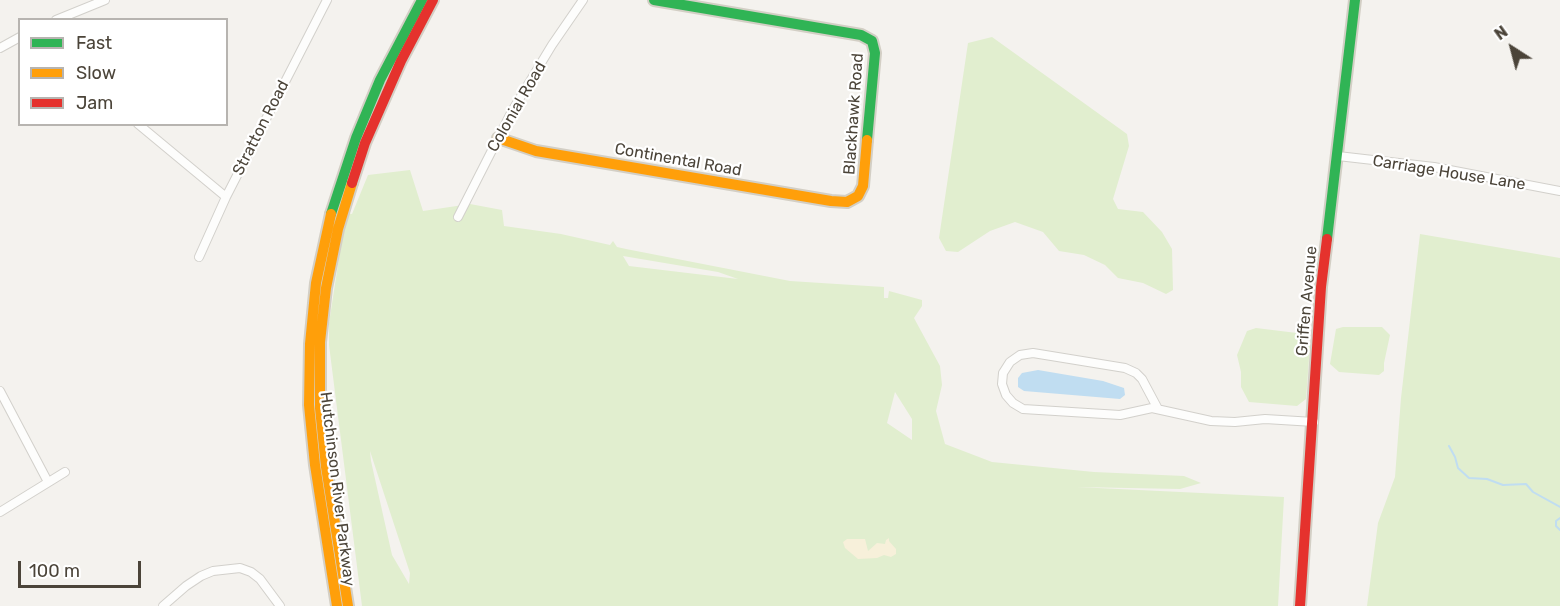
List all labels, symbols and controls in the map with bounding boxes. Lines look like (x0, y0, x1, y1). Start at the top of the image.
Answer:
legend (18, 18, 228, 126)
north arrow (1482, 18, 1542, 78)
text: N (1491, 22, 1511, 44)
text: Fast (76, 32, 112, 54)
street label: Blackhawk Road (840, 52, 868, 176)
street label: Colonial Road (483, 58, 551, 156)
text: Slow (76, 62, 116, 84)
street label: Stratton Road (229, 77, 293, 179)
text: Jam (76, 92, 113, 114)
street label: Continental Road (613, 139, 743, 181)
street label: Carriage House Lane (1371, 151, 1527, 195)
street label: Griffen Avenue (1293, 245, 1321, 357)
street label: Hutchinson River Parkway (316, 391, 358, 587)
scale bar (21, 549, 144, 587)
text: 100 m (29, 560, 80, 582)

